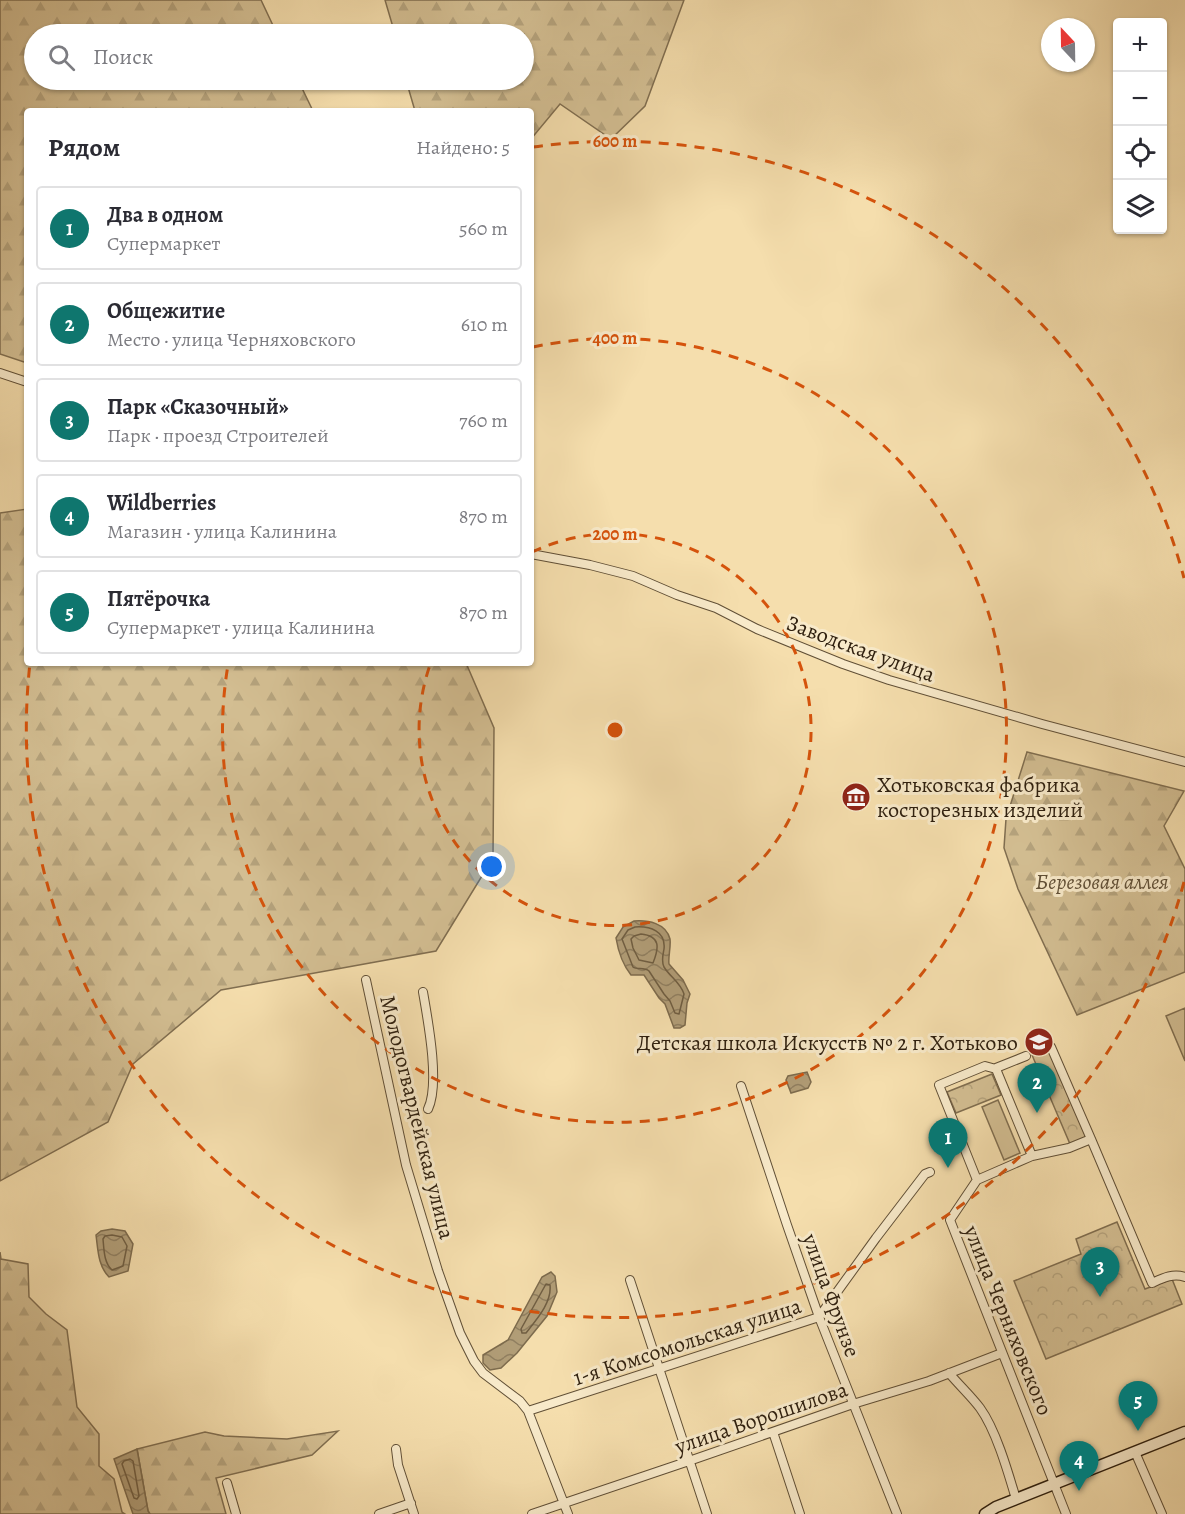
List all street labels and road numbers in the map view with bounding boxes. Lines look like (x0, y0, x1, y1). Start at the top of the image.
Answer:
street label: Заводская улица (782, 608, 940, 690)
street label: Молодогвардейская улица (372, 992, 462, 1243)
street label: улица Черняховского (956, 1220, 1060, 1420)
street label: улица Фрунзе (794, 1228, 867, 1361)
street label: 1-я Комсомольская улица (569, 1291, 806, 1393)
street label: улица Ворошилова (670, 1374, 852, 1462)

